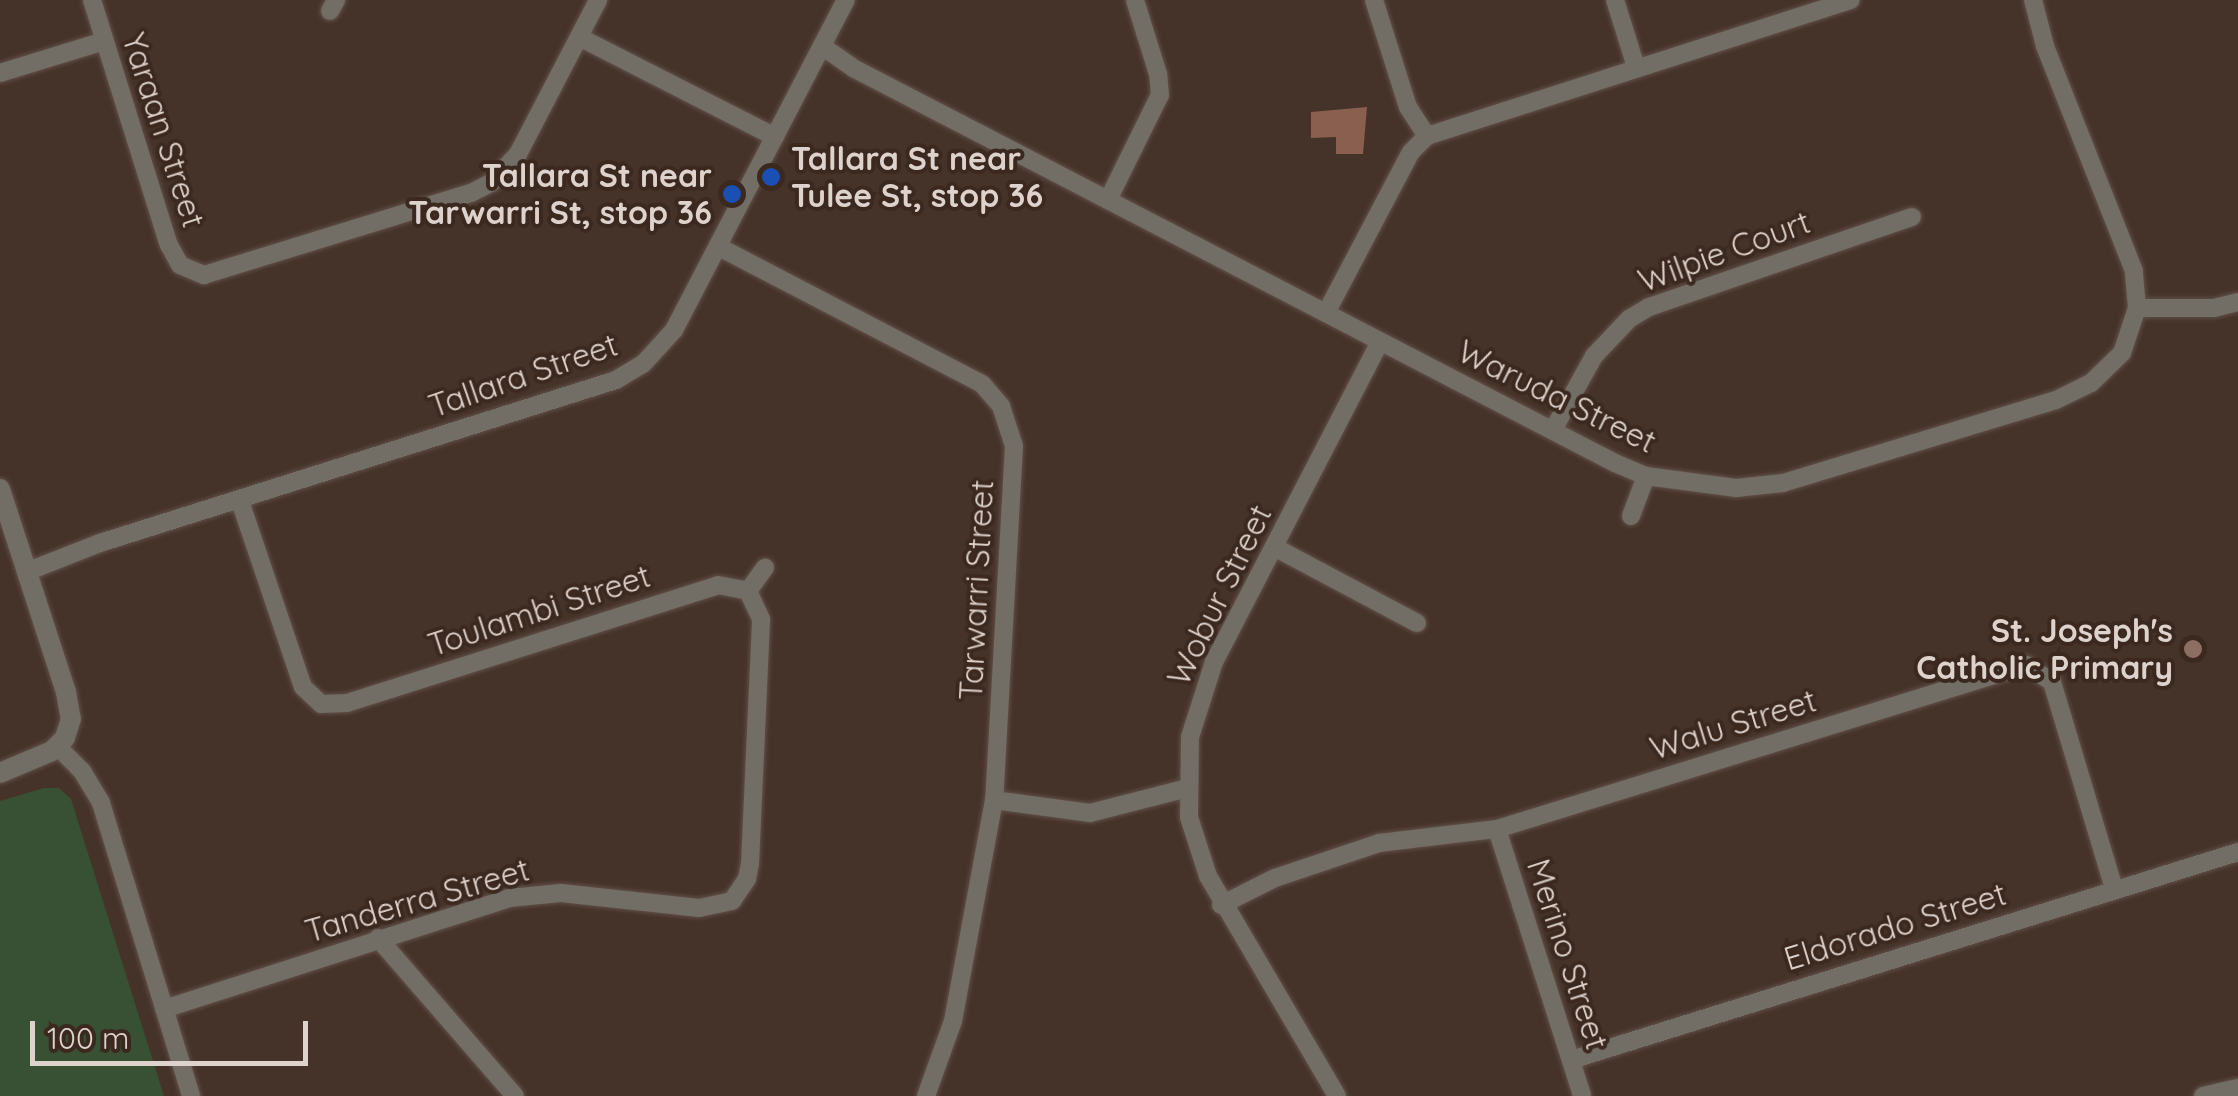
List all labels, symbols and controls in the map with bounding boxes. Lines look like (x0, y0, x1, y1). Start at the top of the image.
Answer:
street label: Yaraan Street (115, 28, 213, 232)
place label: Tallara St near Tulee St, stop 36 (791, 140, 1043, 215)
place label: Tallara St near Tarwarri St, stop 36 (408, 157, 712, 232)
marker: Tallara St near Tulee St, stop 36 (760, 166, 782, 188)
marker: Tallara St near Tarwarri St, stop 36 (721, 183, 743, 205)
street label: Wilpie Court (1633, 202, 1815, 300)
street label: Tallara Street (424, 325, 622, 425)
street label: Waruda Street (1452, 332, 1662, 460)
street label: Tarwarri Street (951, 479, 1001, 701)
street label: Wobur Street (1159, 499, 1279, 691)
street label: Toulambi Street (423, 556, 655, 664)
place label: St. Joseph's Catholic Primary (1916, 612, 2173, 687)
marker: St. Joseph's Catholic Primary (2182, 638, 2204, 660)
street label: Walu Street (1645, 681, 1821, 767)
street label: Tanderra Street (301, 850, 533, 950)
street label: Merino Street (1519, 854, 1617, 1054)
street label: Eldorado Street (1779, 874, 2011, 978)
scale bar (35, 1001, 312, 1063)
text: 100 m (47, 1019, 129, 1057)

